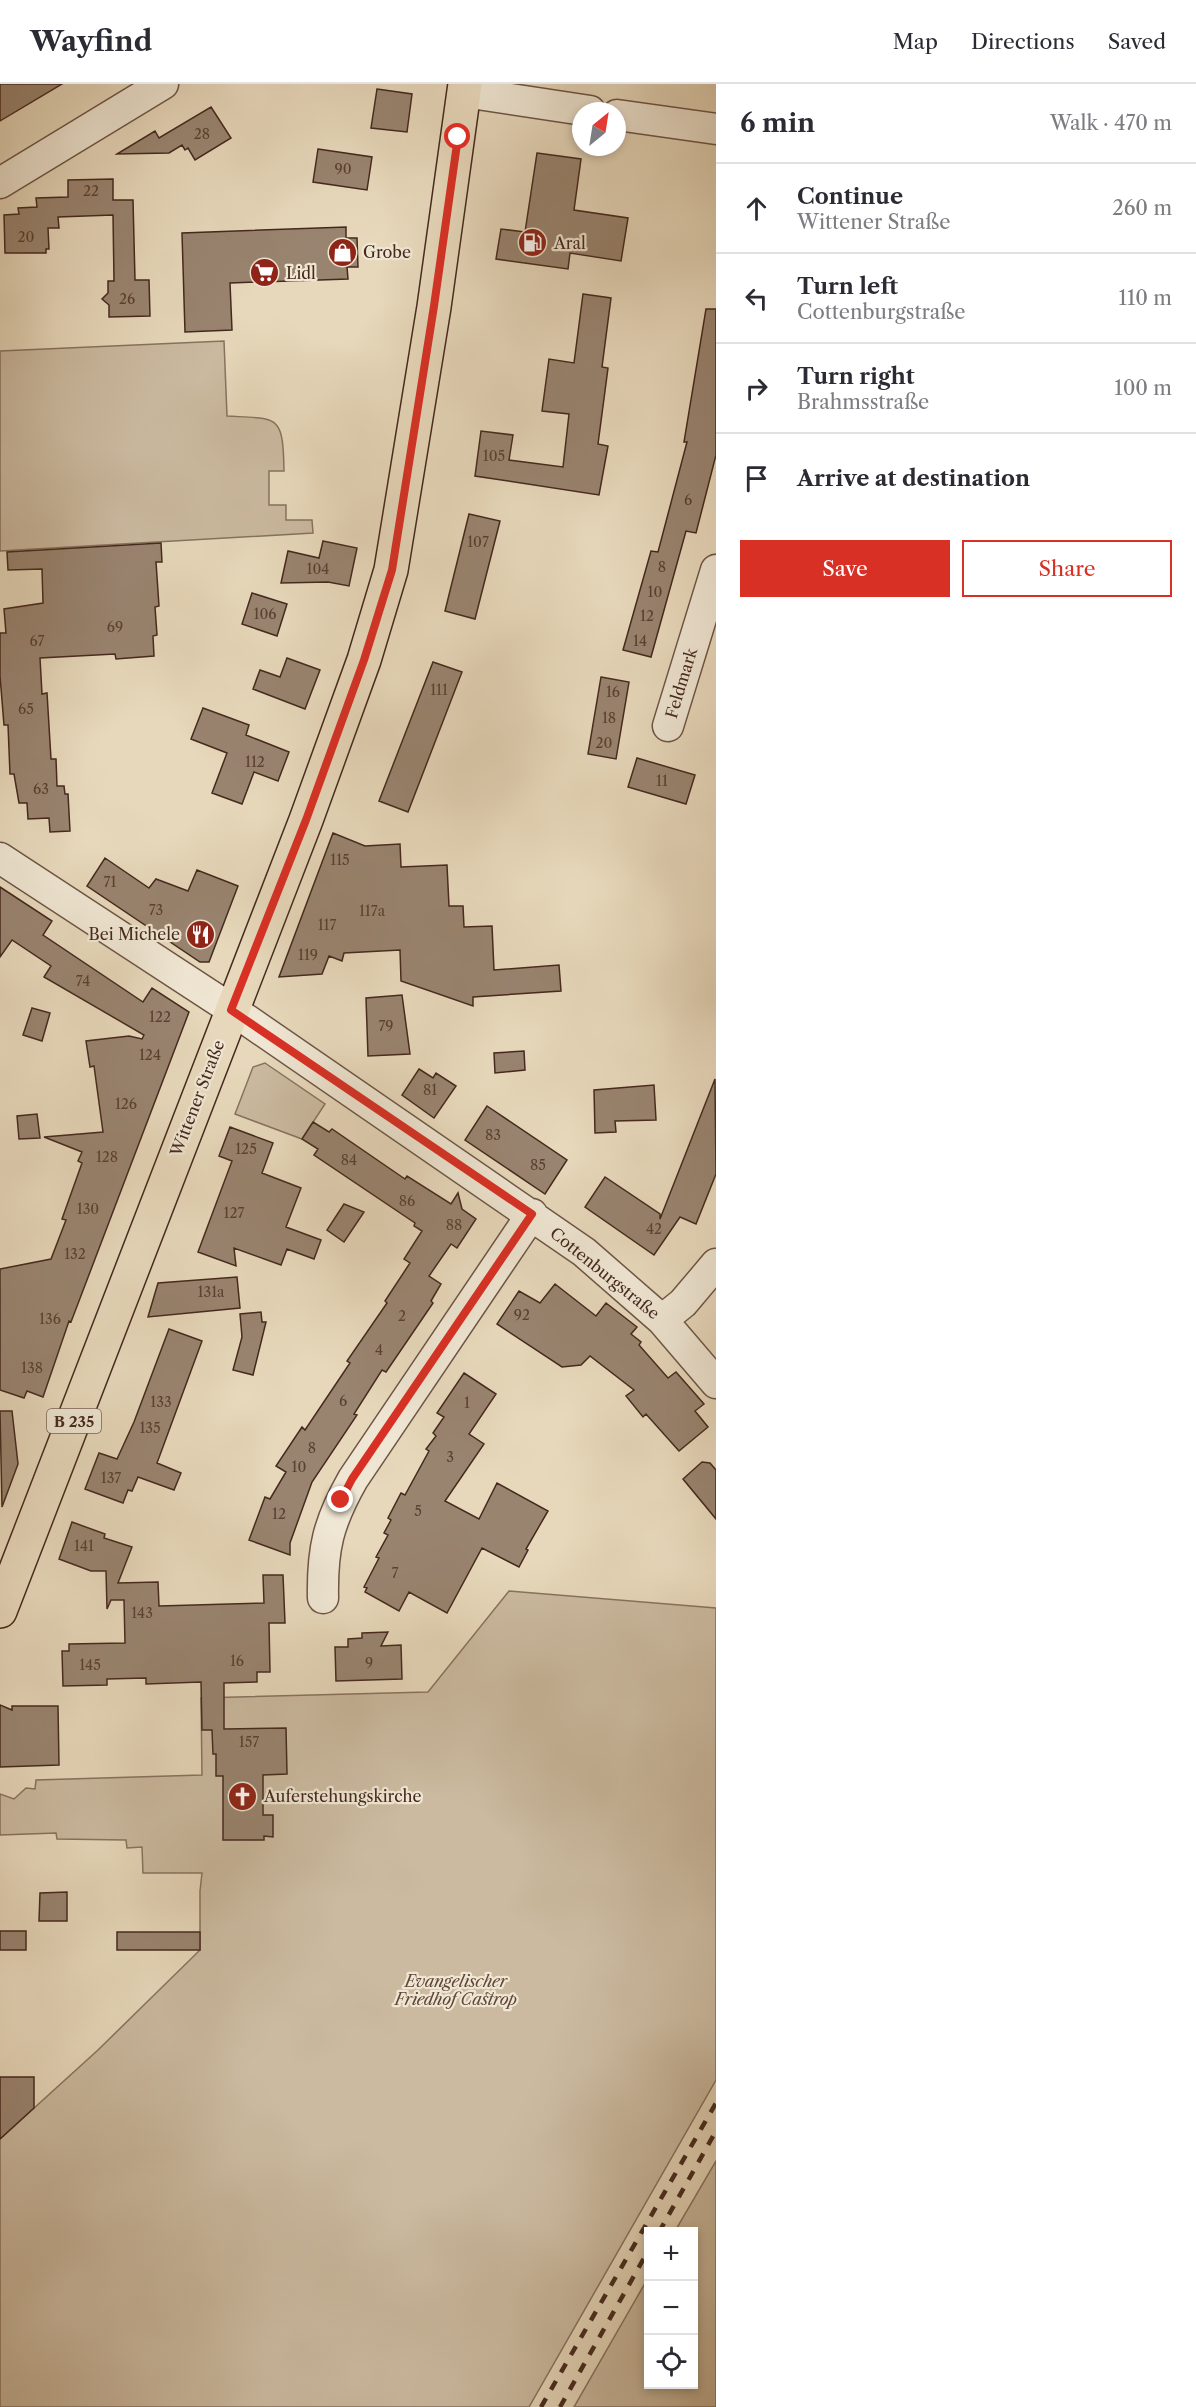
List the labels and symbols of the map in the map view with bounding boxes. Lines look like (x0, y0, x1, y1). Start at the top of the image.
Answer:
north arrow (572, 102, 626, 156)
route start (444, 123, 470, 149)
house number: 28 (194, 125, 210, 143)
house number: 90 (334, 160, 352, 178)
house number: 22 (83, 182, 99, 200)
fuel station icon: Aral (517, 227, 549, 259)
house number: 20 (18, 228, 35, 246)
place label: Aral (553, 233, 586, 253)
shop icon: Grobe (326, 236, 358, 268)
place label: Grobe (363, 242, 411, 262)
supermarket icon: Lidl (249, 257, 281, 289)
place label: Lidl (286, 263, 316, 283)
house number: 26 (119, 290, 135, 308)
house number: 105 (483, 447, 505, 465)
house number: 6 (684, 491, 692, 509)
house number: 107 (467, 533, 489, 551)
house number: 8 (658, 558, 666, 576)
house number: 104 (307, 560, 329, 578)
house number: 10 (648, 583, 662, 601)
house number: 106 (254, 605, 276, 623)
house number: 12 (640, 607, 654, 625)
house number: 69 (107, 618, 123, 636)
house number: 67 (30, 632, 45, 650)
house number: 14 (633, 632, 647, 650)
street label: Feldmark (661, 645, 701, 721)
house number: 111 (430, 681, 448, 699)
house number: 16 (606, 683, 620, 701)
house number: 65 (18, 700, 34, 718)
house number: 18 (602, 709, 616, 727)
house number: 20 (596, 734, 613, 752)
house number: 112 (245, 753, 265, 771)
house number: 11 (656, 772, 668, 790)
house number: 63 (33, 780, 49, 798)
house number: 115 (330, 851, 350, 869)
house number: 71 (104, 873, 116, 891)
house number: 73 (149, 901, 163, 919)
house number: 117a (359, 902, 386, 920)
house number: 117 (318, 916, 336, 934)
restaurant icon: Bei Michele (185, 918, 217, 950)
place label: Bei Michele (89, 924, 180, 944)
house number: 119 (298, 946, 318, 964)
house number: 74 (76, 972, 90, 990)
house number: 122 (149, 1008, 171, 1026)
house number: 79 (378, 1017, 394, 1035)
street label: Wittener Straße (165, 1037, 228, 1160)
house number: 124 (139, 1046, 161, 1064)
house number: 81 (423, 1081, 437, 1099)
house number: 126 (115, 1095, 137, 1113)
house number: 83 (485, 1126, 501, 1144)
house number: 125 (235, 1140, 257, 1158)
house number: 128 (96, 1148, 118, 1166)
house number: 84 (341, 1151, 357, 1169)
house number: 85 (530, 1156, 546, 1174)
house number: 86 (399, 1192, 415, 1210)
house number: 130 (77, 1200, 99, 1218)
house number: 127 (224, 1204, 245, 1222)
house number: 88 (446, 1216, 462, 1234)
house number: 42 (646, 1220, 662, 1238)
street label: Cottenburgstraße (546, 1223, 664, 1323)
house number: 132 (64, 1245, 86, 1263)
house number: 131a (198, 1283, 225, 1301)
house number: 92 (514, 1306, 530, 1324)
house number: 2 (398, 1307, 406, 1325)
house number: 136 (39, 1310, 61, 1328)
house number: 4 (375, 1341, 383, 1359)
house number: 138 (21, 1359, 43, 1377)
house number: 6 (339, 1392, 347, 1410)
house number: 133 (150, 1393, 172, 1411)
house number: 1 (464, 1394, 470, 1412)
road number: B 235 (47, 1409, 101, 1433)
house number: 135 (139, 1419, 161, 1437)
house number: 8 (308, 1439, 316, 1457)
house number: 3 (446, 1448, 454, 1466)
house number: 10 (292, 1458, 306, 1476)
house number: 137 (101, 1469, 121, 1487)
route end (327, 1486, 353, 1512)
house number: 5 (414, 1502, 422, 1520)
house number: 12 (272, 1505, 286, 1523)
house number: 141 (74, 1537, 94, 1555)
house number: 7 (392, 1564, 399, 1582)
house number: 143 (131, 1604, 153, 1622)
house number: 16 (230, 1652, 244, 1670)
house number: 9 (365, 1654, 373, 1672)
house number: 145 (79, 1656, 101, 1674)
house number: 157 (239, 1733, 259, 1751)
church icon: Auferstehungskirche (227, 1780, 259, 1812)
place label: Auferstehungskirche (263, 1786, 422, 1806)
park label: Evangelischer Friedhof Castrop (393, 1971, 517, 2009)

